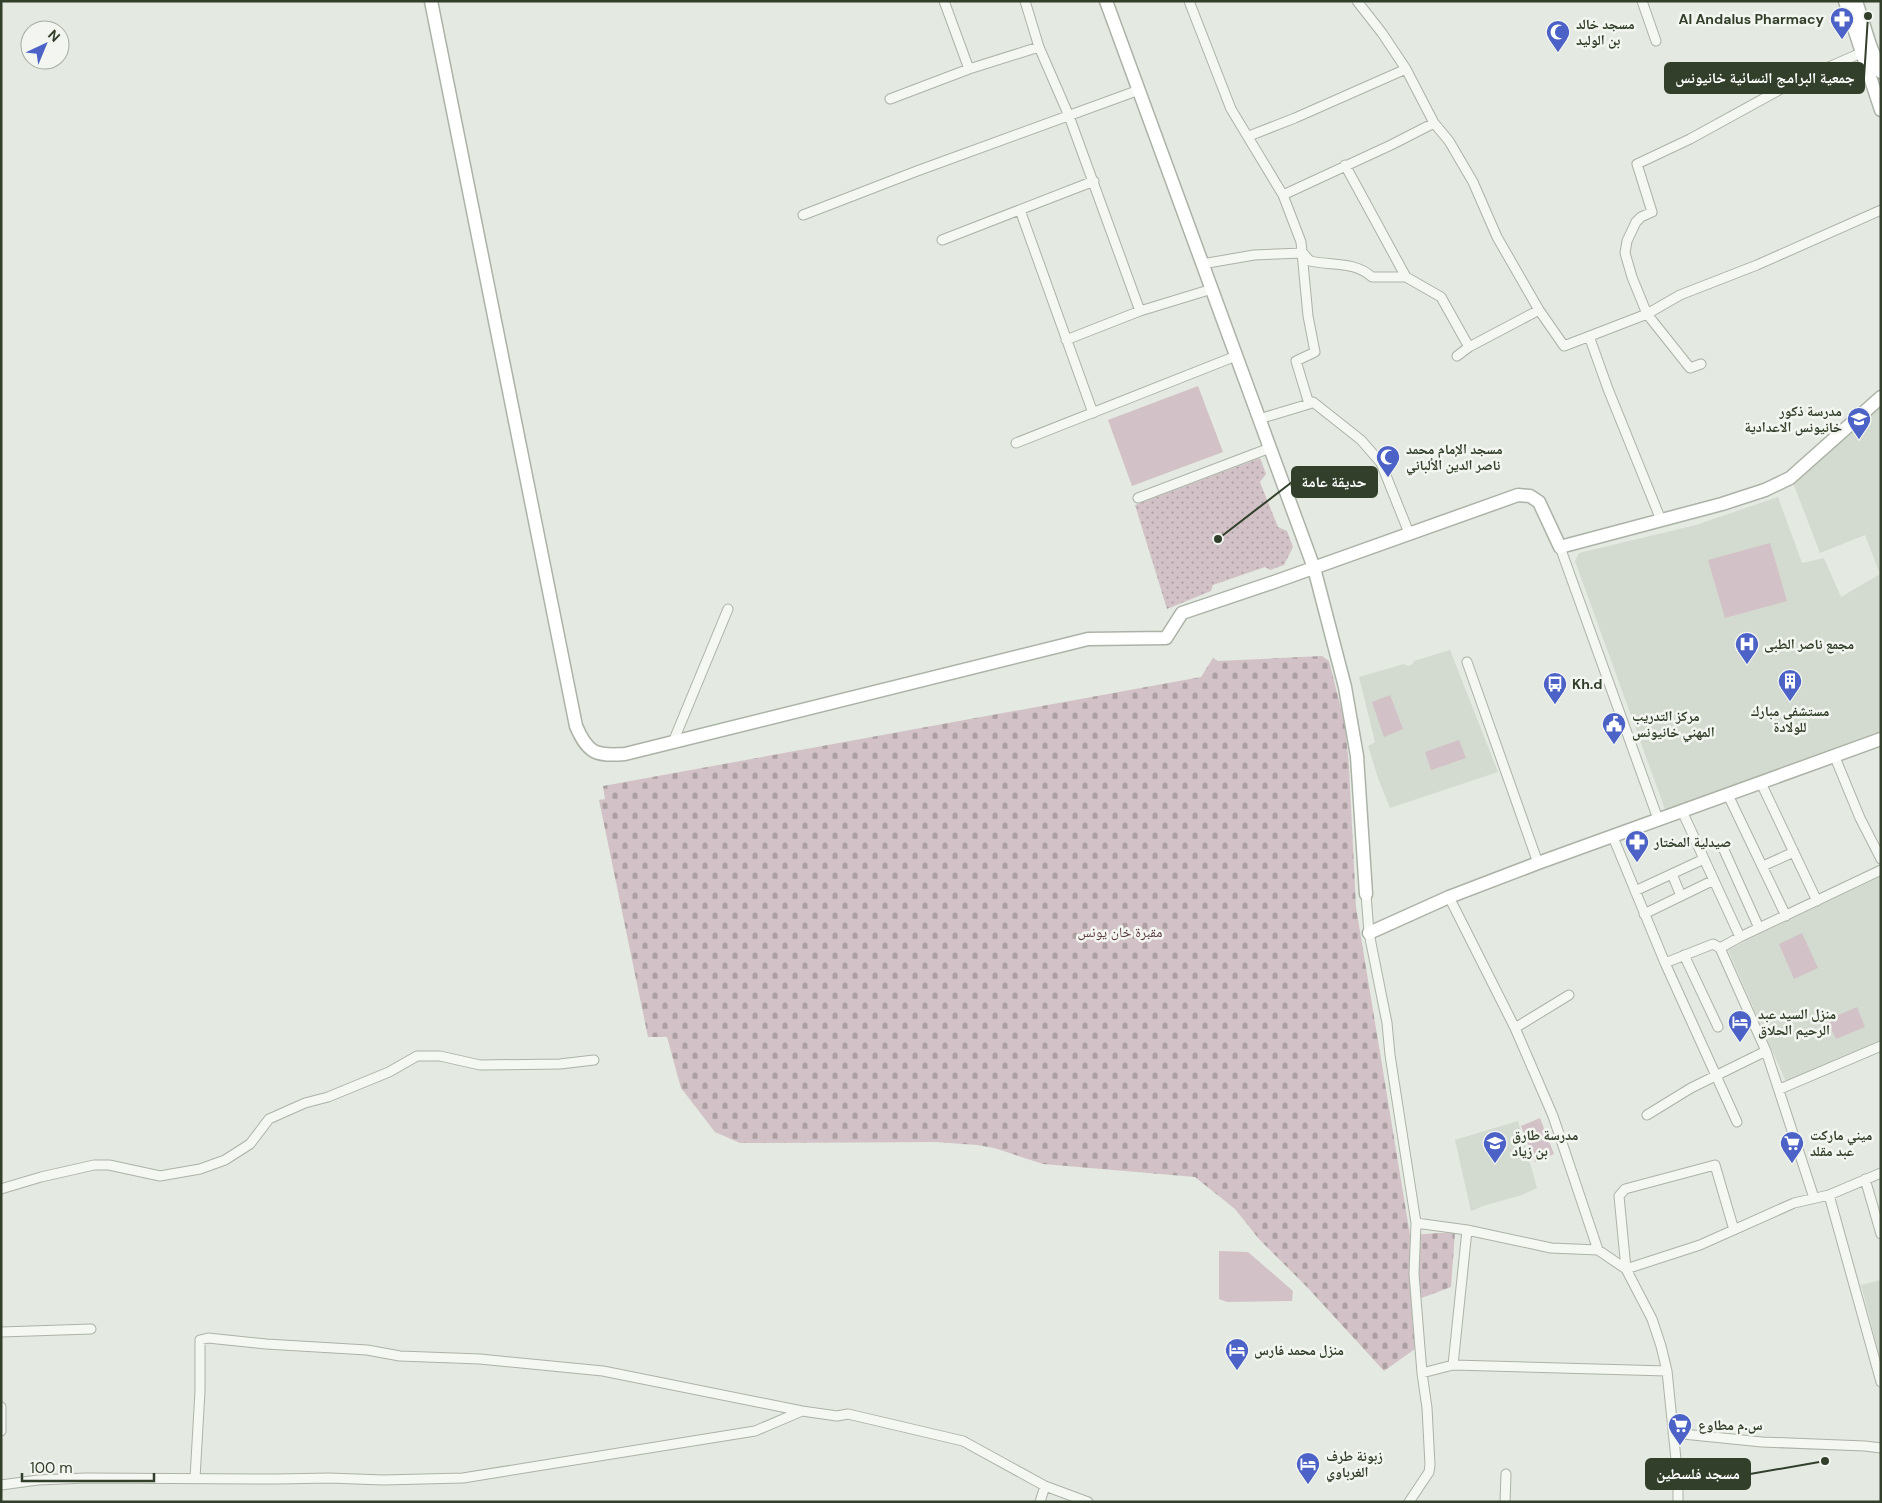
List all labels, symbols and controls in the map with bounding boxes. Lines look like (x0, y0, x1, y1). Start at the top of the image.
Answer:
pharmacy icon: Al Andalus Pharmacy (1829, 6, 1855, 40)
place label: Al Andalus Pharmacy (1678, 10, 1825, 28)
place label: مسجد خالد بن الوليد (1576, 15, 1635, 49)
mosque icon: مسجد خالد بن الوليد (1545, 19, 1571, 53)
north arrow (20, 20, 70, 70)
text: N (44, 26, 64, 46)
callout: جمعية البرامج النسائية خانيونس (1665, 63, 1864, 93)
text: جمعية البرامج النسائية خانيونس (1675, 68, 1855, 88)
place label: مدرسة ذكور خانيونس الاعدادية (1744, 402, 1842, 436)
school or university icon: مدرسة ذكور خانيونس الاعدادية (1846, 406, 1872, 440)
place label: مسجد الإمام محمد ناصر الدين الألباني (1406, 440, 1503, 476)
mosque icon: مسجد الإمام محمد ناصر الدين الألباني (1375, 444, 1401, 478)
callout: حديقة عامة (1292, 467, 1377, 497)
text: حديقة عامة (1301, 472, 1367, 492)
hospital icon: مجمع ناصر الطبى (1734, 631, 1760, 665)
place label: مجمع ناصر الطبى (1764, 635, 1854, 654)
building icon: مستشفى مبارك للولادة (1777, 668, 1803, 702)
bus stop icon: Kh.d (1542, 671, 1568, 705)
place label: Kh.d (1572, 675, 1603, 693)
place label: مستشفى مبارك للولادة (1751, 702, 1829, 736)
place label: مركز التدريب المهني خانيونس (1632, 707, 1715, 743)
public building icon: مركز التدريب المهني خانيونس (1601, 711, 1627, 745)
pharmacy icon: صيدلية المختار (1624, 829, 1650, 863)
place label: صيدلية المختار (1653, 833, 1731, 851)
park label: مقبرة خان يونس (1078, 923, 1162, 941)
place label: منزل السيد عبد الرحيم الحلاق (1758, 1005, 1836, 1040)
hotel icon: منزل السيد عبد الرحيم الحلاق (1727, 1009, 1753, 1043)
place label: مدرسة طارق بن زياد (1512, 1126, 1578, 1160)
place label: ميني ماركت عبد مقلد (1810, 1126, 1872, 1160)
school or university icon: مدرسة طارق بن زياد (1482, 1130, 1508, 1164)
supermarket icon: ميني ماركت عبد مقلد (1779, 1130, 1805, 1164)
hotel icon: منزل محمد فارس (1224, 1337, 1250, 1371)
place label: منزل محمد فارس (1254, 1341, 1344, 1359)
supermarket icon: س.م مطاوع (1667, 1412, 1693, 1446)
place label: س.م مطاوع (1698, 1416, 1763, 1435)
place label: زبونة طرف الغرباوي (1326, 1447, 1383, 1483)
scale bar (22, 1450, 155, 1482)
hotel icon: زبونة طرف الغرباوي (1295, 1451, 1321, 1485)
text: 100 m (30, 1458, 73, 1478)
callout: مسجد فلسطين (1646, 1459, 1750, 1489)
text: مسجد فلسطين (1656, 1464, 1740, 1484)

